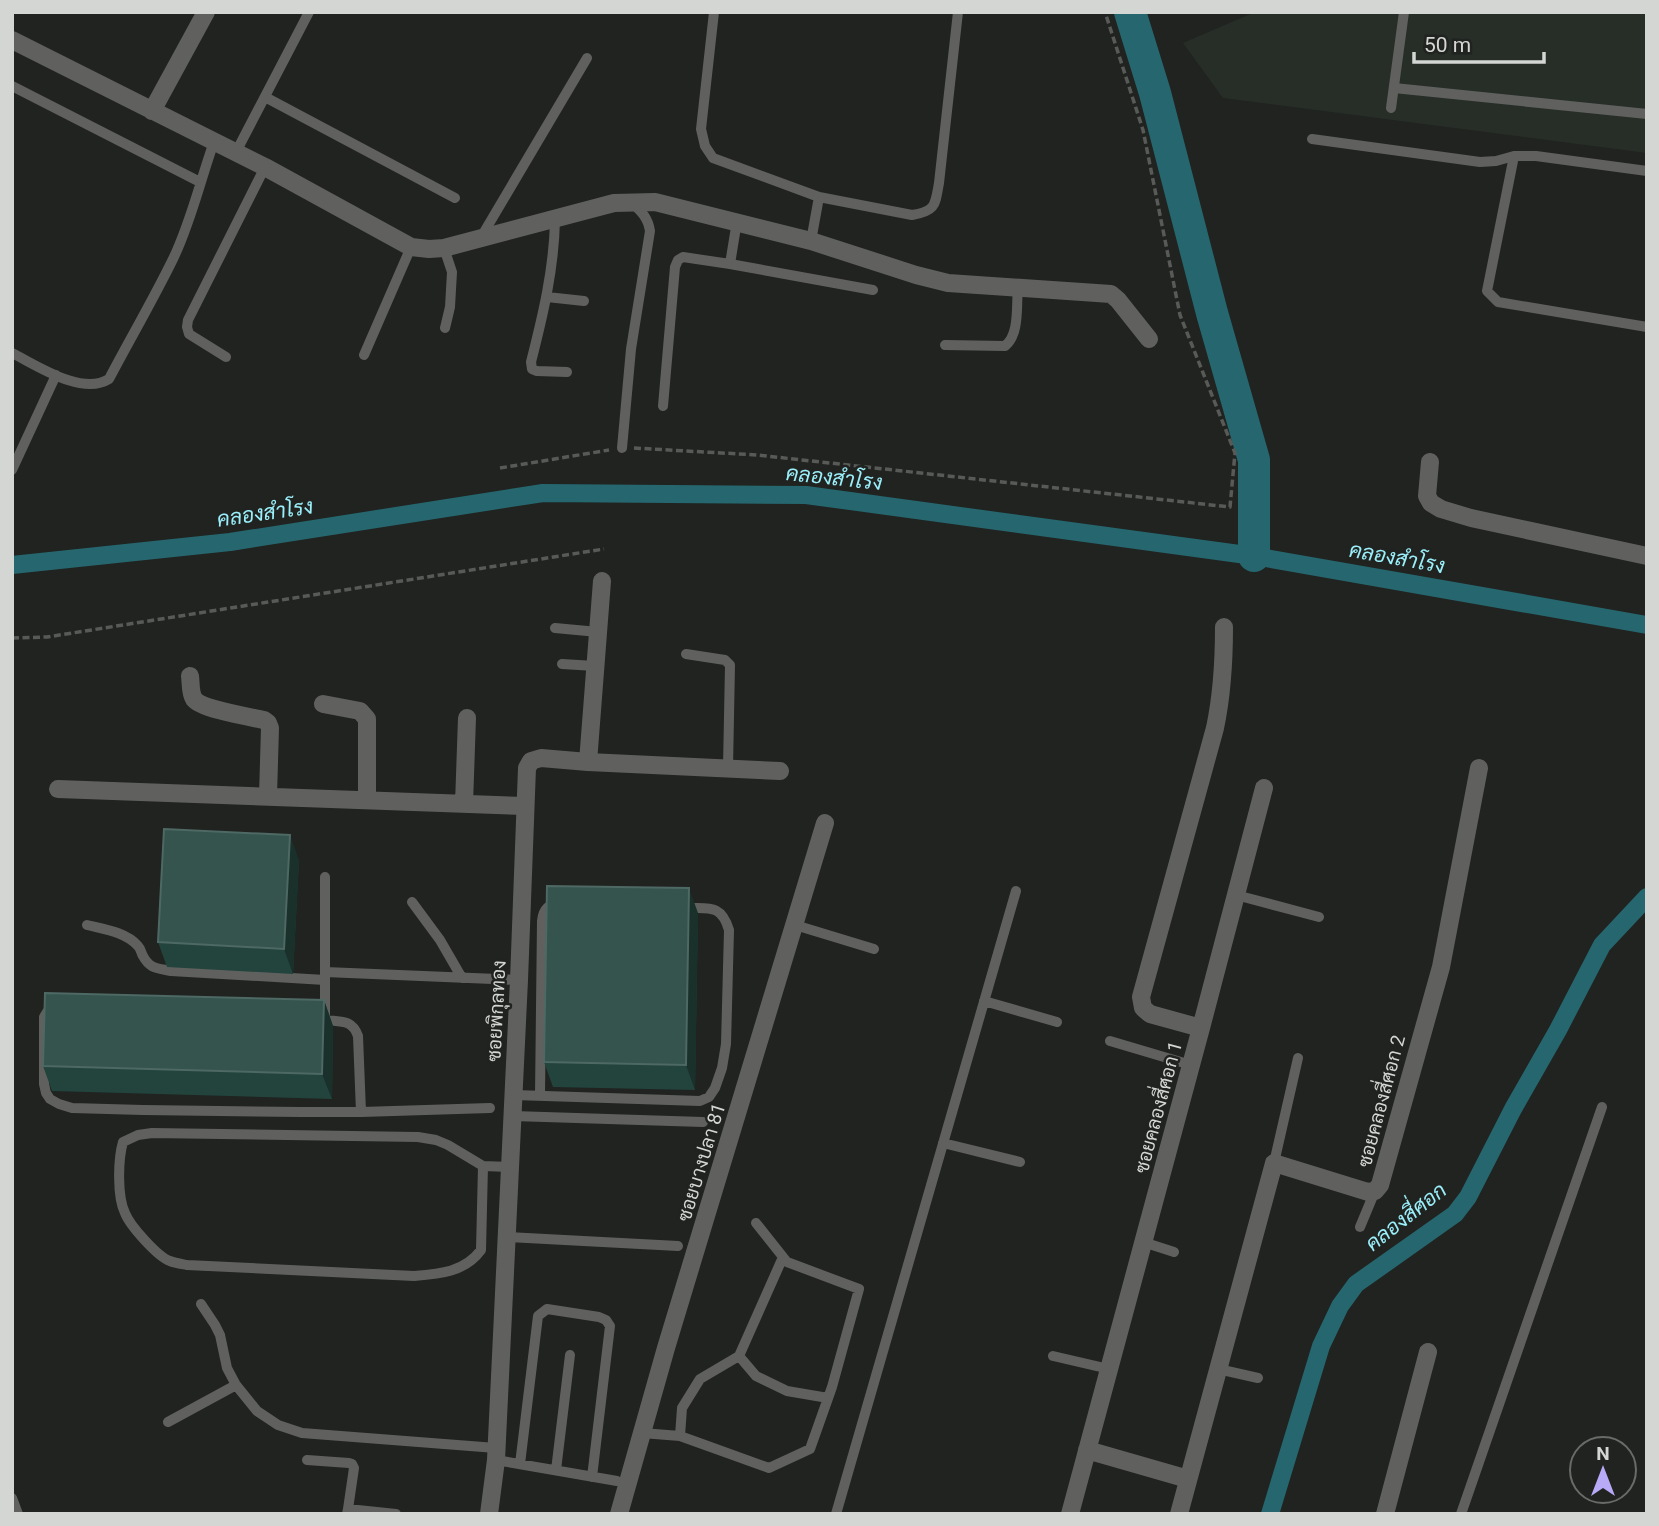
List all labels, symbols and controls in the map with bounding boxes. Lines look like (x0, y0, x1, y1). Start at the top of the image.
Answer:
scale bar (1414, 21, 1544, 65)
text: 50 m (1424, 33, 1471, 57)
water label: คลองสำโรง (785, 460, 883, 495)
water label: คลองสำโรง (215, 493, 315, 532)
water label: คลองสำโรง (1347, 537, 1447, 578)
street label: ซอยพิกุลทอง (482, 960, 512, 1062)
street label: ซอยคลองสี่ศอก 2 (1347, 1031, 1410, 1170)
street label: ซอยคลองสี่ศอก 1 (1124, 1037, 1187, 1176)
street label: ซอยบางปลา 81 (673, 1100, 730, 1224)
water label: คลองสี่ศอก (1356, 1172, 1451, 1256)
north arrow (1568, 1435, 1638, 1505)
text: N (1596, 1442, 1610, 1465)

